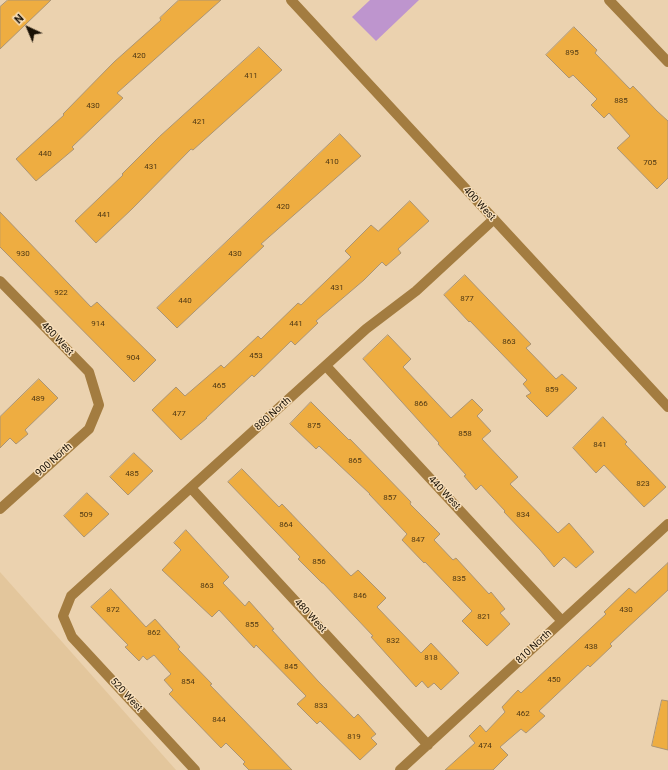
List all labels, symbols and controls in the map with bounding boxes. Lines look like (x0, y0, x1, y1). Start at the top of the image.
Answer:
north arrow (8, 8, 48, 48)
text: N (12, 12, 27, 26)
house number: 895 (565, 48, 579, 58)
house number: 420 (132, 51, 146, 61)
house number: 411 (244, 71, 258, 81)
house number: 885 (614, 96, 628, 106)
house number: 430 (86, 101, 100, 111)
house number: 421 (192, 117, 206, 127)
house number: 440 (38, 149, 52, 159)
house number: 410 (325, 157, 339, 167)
house number: 705 (643, 158, 657, 168)
house number: 431 (144, 162, 158, 172)
street label: 400 West (460, 185, 498, 223)
house number: 420 (276, 202, 290, 212)
house number: 441 (97, 210, 111, 220)
house number: 930 (16, 249, 30, 259)
house number: 430 (228, 249, 242, 259)
house number: 431 (330, 283, 344, 293)
house number: 922 (54, 288, 68, 298)
house number: 877 (460, 294, 474, 304)
house number: 440 (178, 296, 192, 306)
house number: 914 (91, 319, 105, 329)
house number: 441 (289, 319, 303, 329)
street label: 480 West (38, 320, 76, 358)
house number: 863 (502, 337, 516, 347)
house number: 453 (249, 351, 263, 361)
house number: 904 (126, 353, 140, 363)
house number: 465 (212, 381, 226, 391)
house number: 859 (545, 385, 559, 395)
house number: 489 (31, 394, 45, 404)
street label: 880 North (252, 395, 294, 433)
house number: 866 (414, 399, 428, 409)
house number: 477 (172, 409, 186, 419)
house number: 875 (307, 421, 321, 431)
house number: 858 (458, 429, 472, 439)
house number: 841 (593, 440, 607, 450)
street label: 900 North (33, 441, 75, 479)
house number: 865 (348, 456, 362, 466)
house number: 485 (125, 469, 139, 479)
street label: 440 West (425, 474, 463, 512)
house number: 823 (636, 479, 650, 489)
house number: 857 (383, 493, 397, 503)
house number: 509 (79, 510, 93, 520)
house number: 834 (516, 510, 530, 520)
house number: 864 (279, 520, 293, 530)
house number: 847 (411, 535, 425, 545)
house number: 856 (312, 557, 326, 567)
house number: 835 (452, 574, 466, 584)
house number: 863 (200, 581, 214, 591)
house number: 846 (353, 591, 367, 601)
street label: 480 West (291, 597, 329, 635)
house number: 872 (106, 605, 120, 615)
house number: 430 (619, 605, 633, 615)
house number: 821 (477, 612, 491, 622)
house number: 855 (245, 620, 259, 630)
street label: 810 North (514, 627, 554, 667)
house number: 862 (147, 628, 161, 638)
house number: 832 (386, 636, 400, 646)
house number: 438 (584, 642, 598, 652)
house number: 818 (424, 653, 438, 663)
house number: 845 (284, 662, 298, 672)
house number: 450 (547, 675, 561, 685)
street label: 520 West (107, 676, 145, 714)
house number: 854 (181, 677, 195, 687)
house number: 833 (314, 701, 328, 711)
house number: 462 (516, 709, 530, 719)
house number: 844 (212, 715, 226, 725)
house number: 819 (347, 732, 361, 742)
house number: 474 (478, 741, 492, 751)

